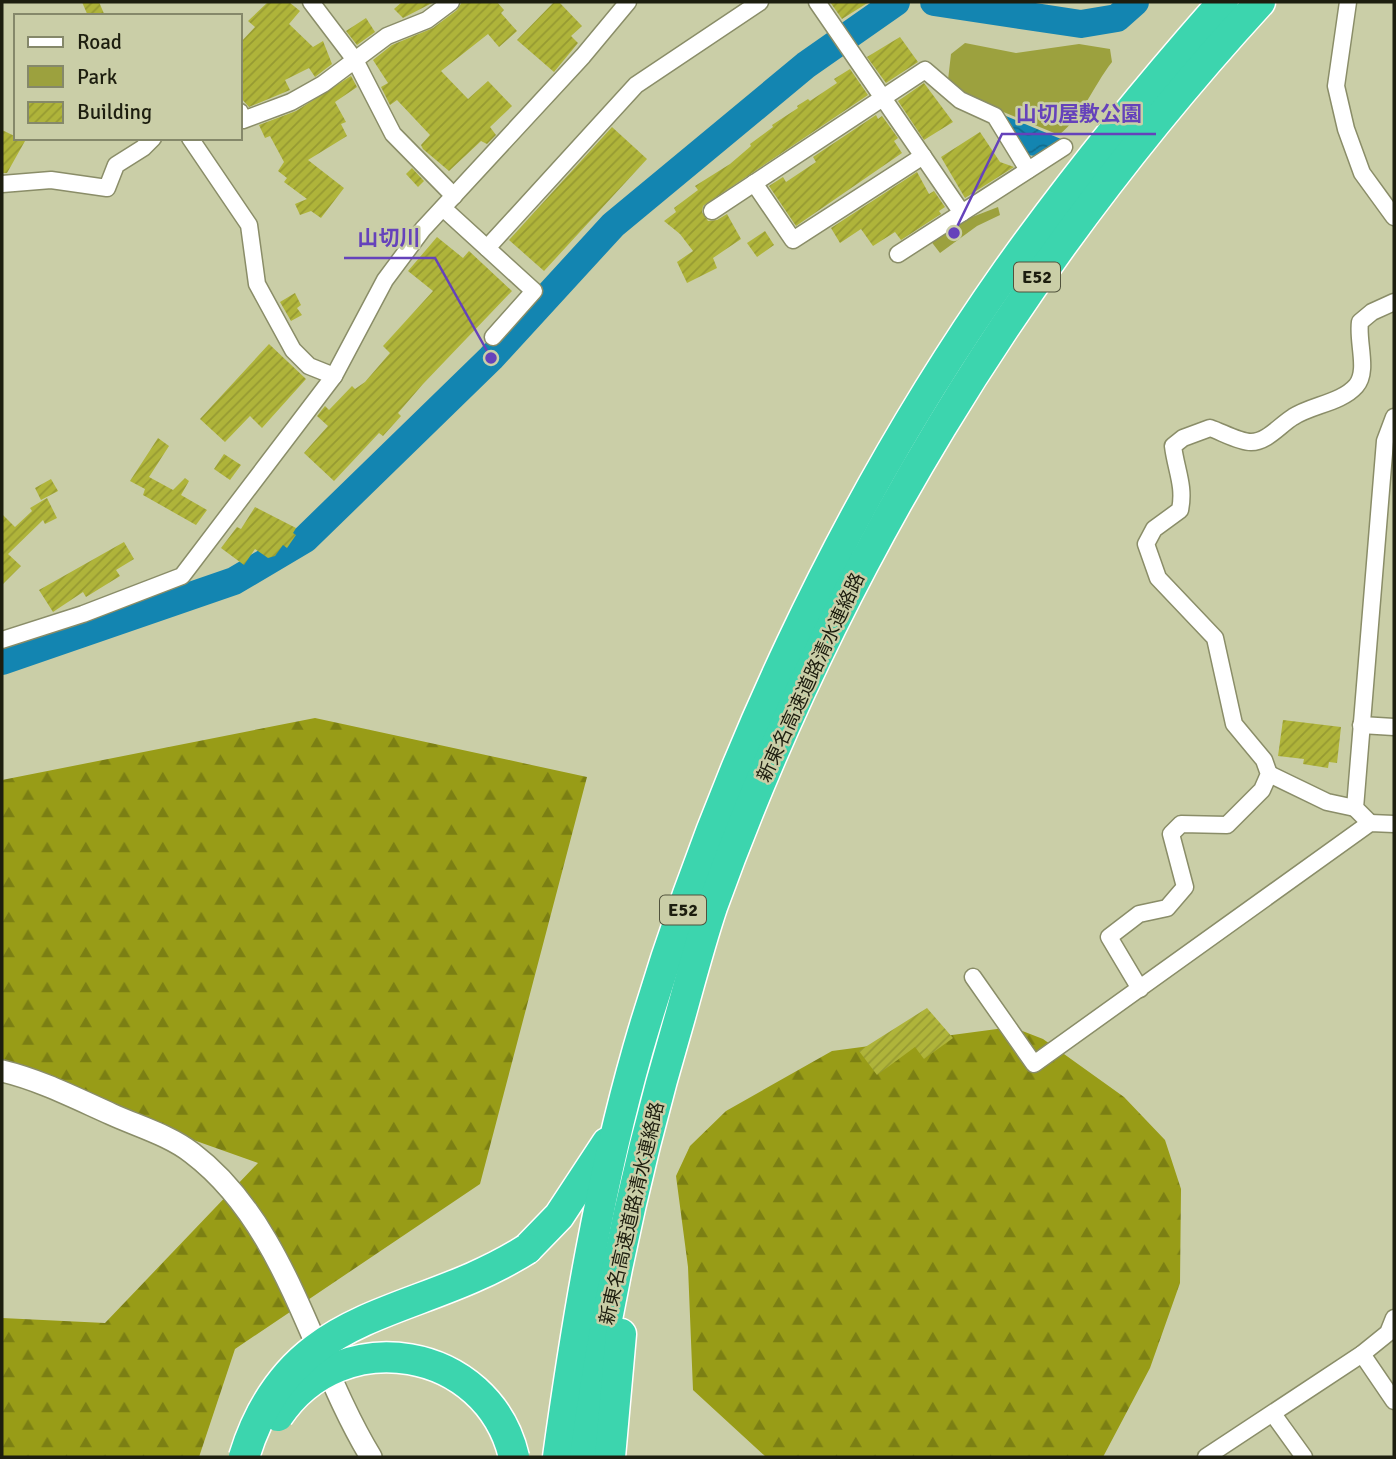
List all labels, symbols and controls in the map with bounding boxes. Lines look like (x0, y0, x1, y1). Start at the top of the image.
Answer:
legend (14, 14, 242, 140)
text: Road (77, 29, 122, 55)
text: Park (77, 64, 118, 90)
callout: 山切屋敷公園 (1002, 92, 1156, 134)
text: Building (77, 99, 152, 125)
text: 山切屋敷公園 (1016, 101, 1142, 127)
callout: 山切川 (344, 216, 435, 258)
text: 山切川 (358, 225, 421, 251)
road number: E52 (1014, 262, 1060, 292)
street label: 新東名高速道路清水連絡路 (752, 569, 870, 786)
road number: E52 (660, 896, 706, 925)
street label: 新東名高速道路清水連絡路 (595, 1099, 669, 1327)

